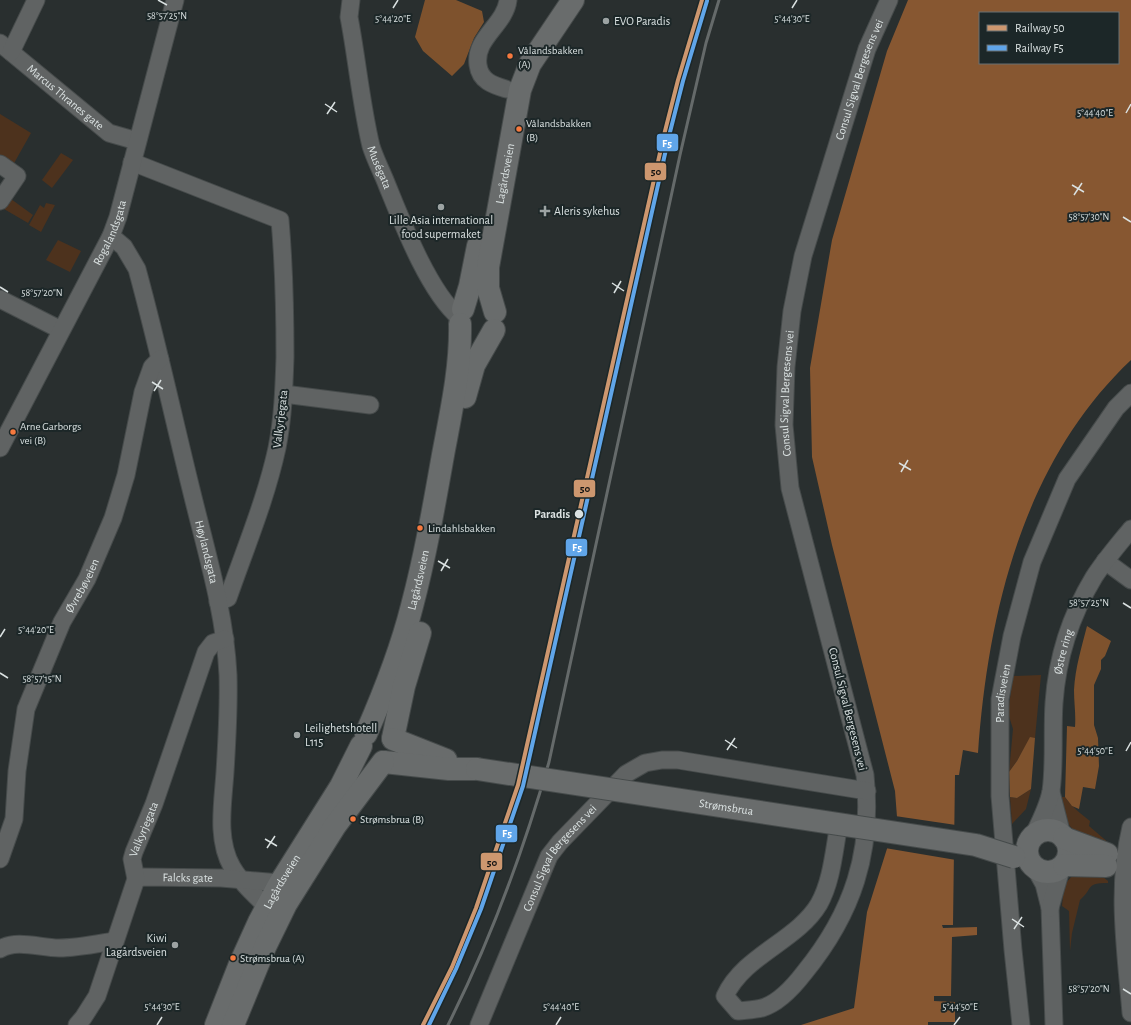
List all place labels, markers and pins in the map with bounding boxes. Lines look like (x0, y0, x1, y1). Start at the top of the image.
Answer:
place label: EVO Paradis (614, 15, 670, 27)
marker: EVO Paradis (601, 16, 611, 26)
place label: Vålandsbakken (A) (518, 45, 583, 70)
marker: Vålandsbakken (A) (505, 51, 515, 61)
place label: Vålandsbakken (B) (526, 118, 591, 143)
marker: Vålandsbakken (B) (514, 124, 524, 134)
marker: Lille Asia international food supermaket (436, 202, 446, 212)
marker: Aleris sykehus (539, 205, 551, 217)
place label: Aleris sykehus (554, 205, 620, 218)
place label: Lille Asia international food supermaket (389, 214, 493, 240)
place label: Arne Garborgs vei (B) (20, 421, 81, 446)
marker: Arne Garborgs vei (B) (8, 427, 18, 437)
place label: Paradis (534, 508, 570, 520)
marker: Paradis (573, 508, 585, 520)
marker: Lindahlsbakken (415, 523, 425, 533)
place label: Lindahlsbakken (428, 523, 496, 534)
place label: Leilighetshotell L115 (305, 722, 377, 748)
marker: Leilighetshotell L115 (292, 730, 302, 740)
marker: Strømsbrua (B) (348, 814, 358, 824)
place label: Strømsbrua (B) (360, 814, 424, 825)
place label: Kiwi Lagårdsveien (106, 932, 167, 958)
marker: Kiwi Lagårdsveien (170, 940, 180, 950)
marker: Strømsbrua (A) (228, 953, 238, 963)
place label: Strømsbrua (A) (240, 953, 305, 964)

